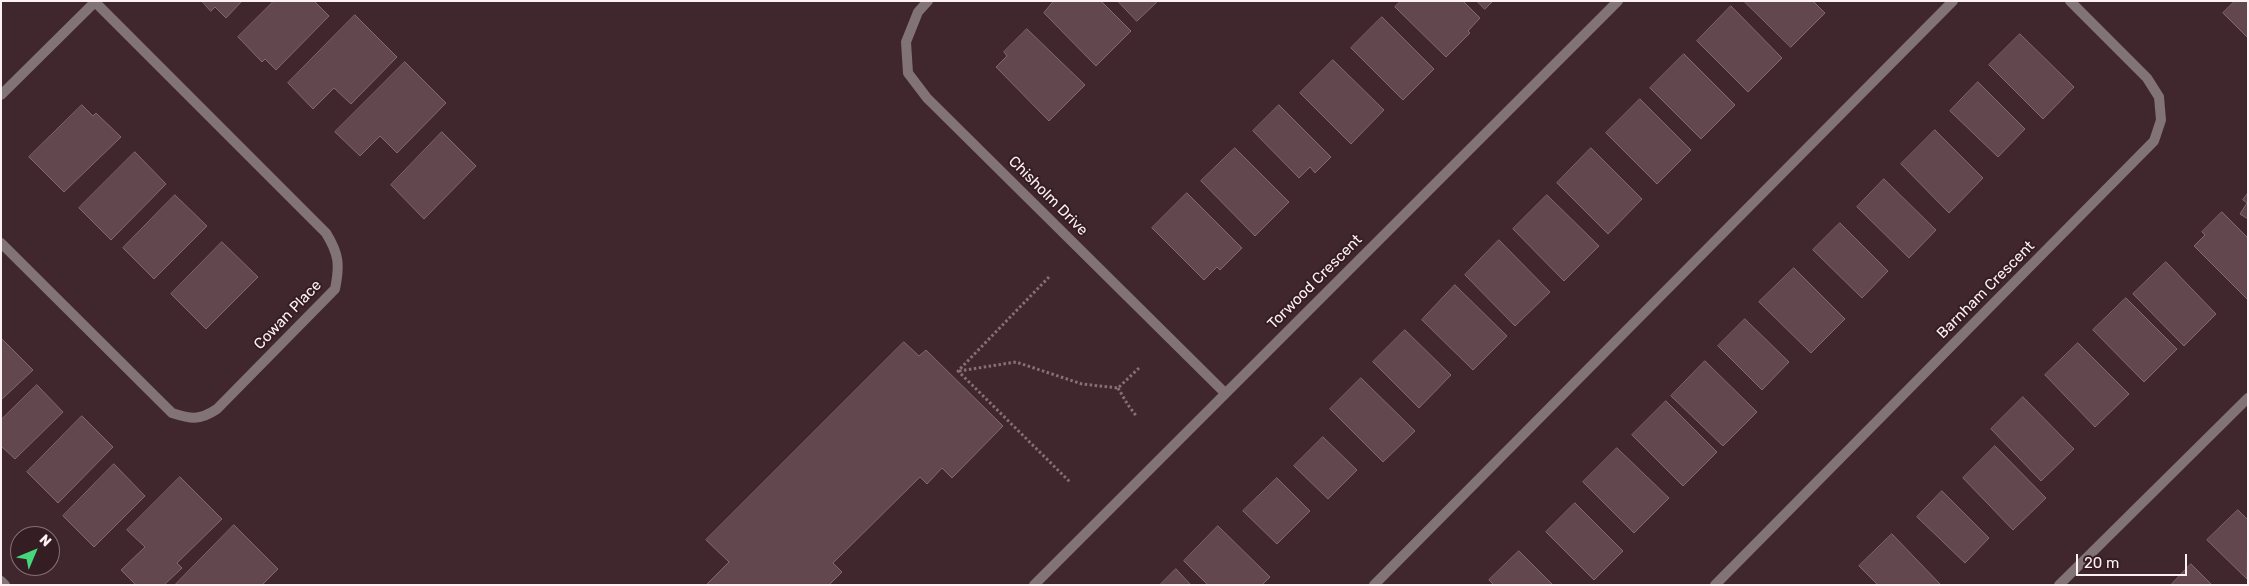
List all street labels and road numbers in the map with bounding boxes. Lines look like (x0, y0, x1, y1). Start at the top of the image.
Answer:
street label: Chisholm Drive (1005, 153, 1091, 239)
street label: Torwood Crescent (1264, 231, 1366, 333)
street label: Barnham Crescent (1933, 237, 2039, 343)
street label: Cowan Place (250, 277, 326, 353)

